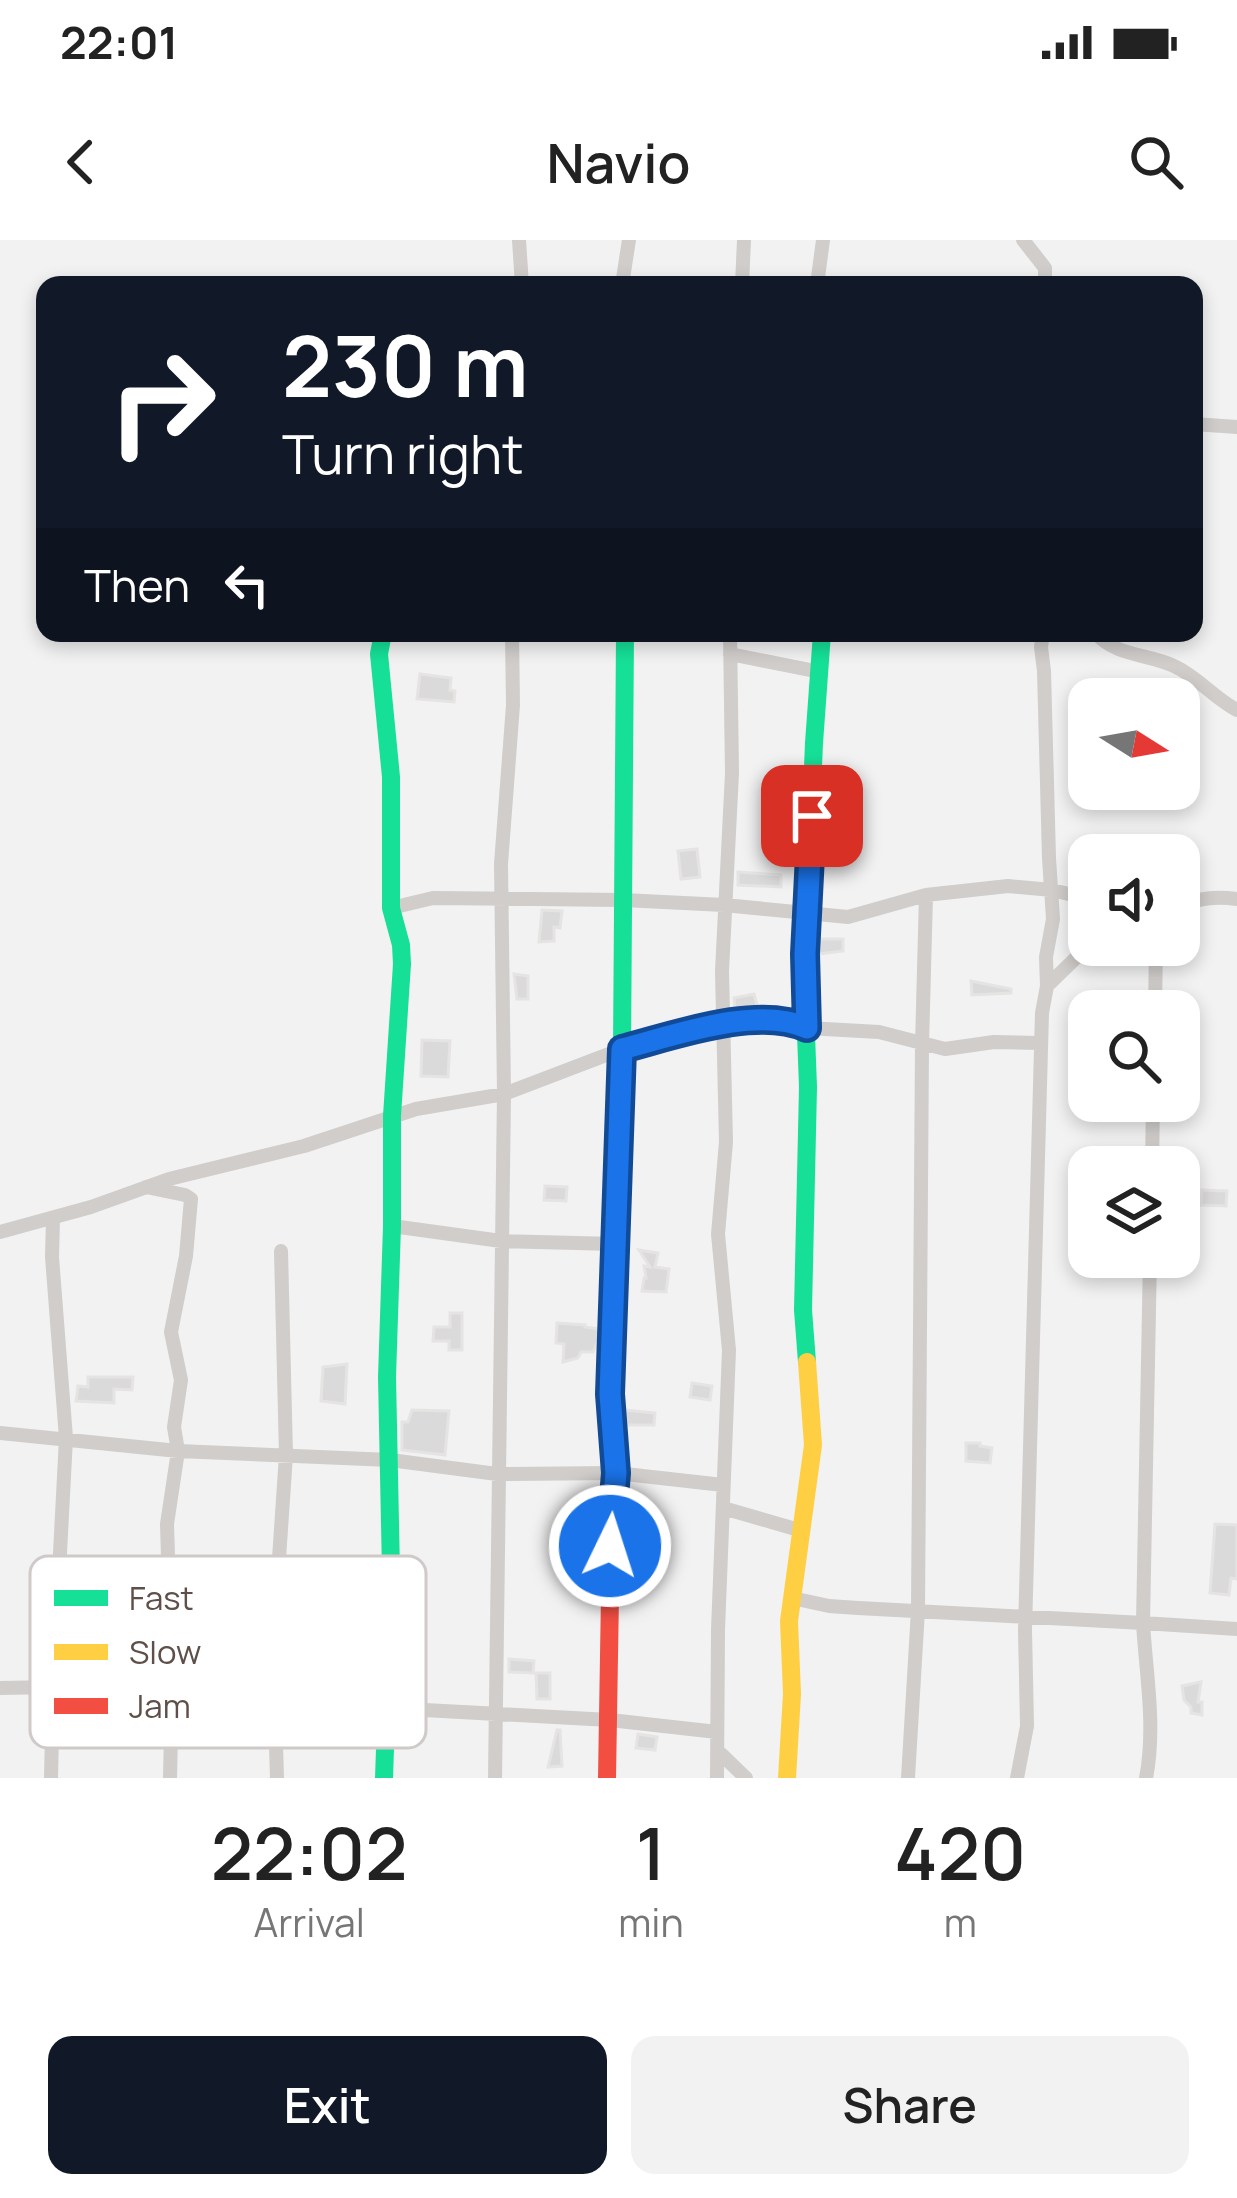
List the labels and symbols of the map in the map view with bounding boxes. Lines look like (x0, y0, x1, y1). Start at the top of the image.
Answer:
north arrow (1068, 678, 1200, 810)
pin (761, 765, 863, 867)
position arrow (547, 1483, 673, 1609)
legend (30, 1556, 426, 1748)
text: Fast (129, 1575, 194, 1620)
text: Slow (129, 1629, 201, 1674)
text: Jam (129, 1683, 191, 1728)

